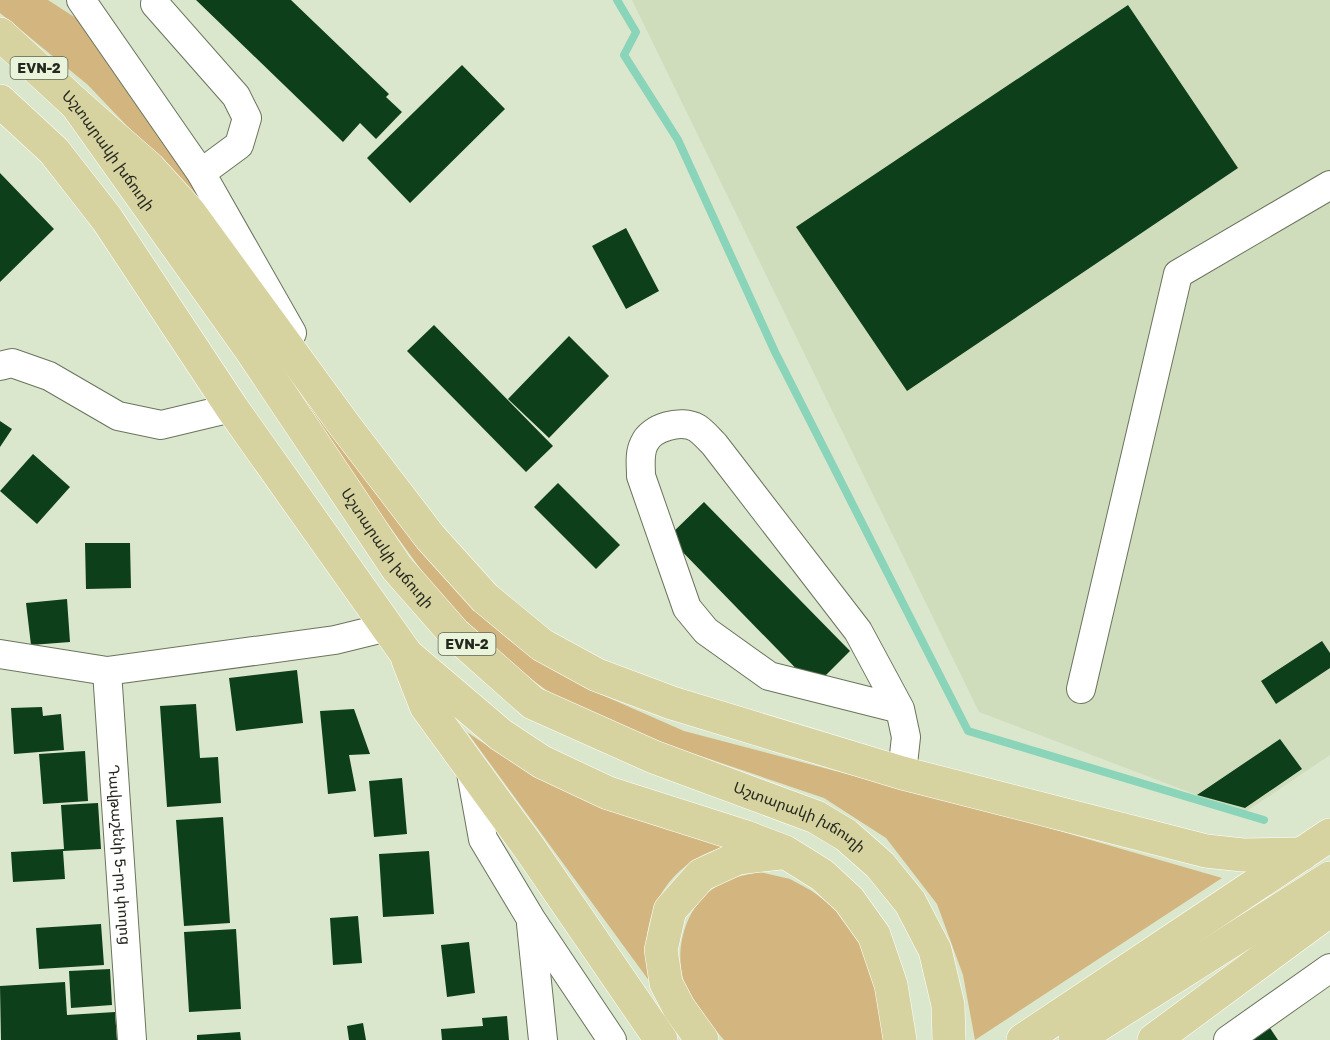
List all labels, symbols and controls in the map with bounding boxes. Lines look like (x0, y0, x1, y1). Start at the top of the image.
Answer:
road number: EVN-2 (10, 57, 68, 79)
street label: Աշտարակի խճուղի (59, 86, 159, 215)
street label: Աշտարակի խճուղի (338, 484, 438, 612)
road number: EVN-2 (438, 633, 496, 655)
street label: Դավթաշենի 5-րդ փողոց (105, 764, 136, 945)
street label: Աշտարակի խճուղի (731, 777, 870, 857)

